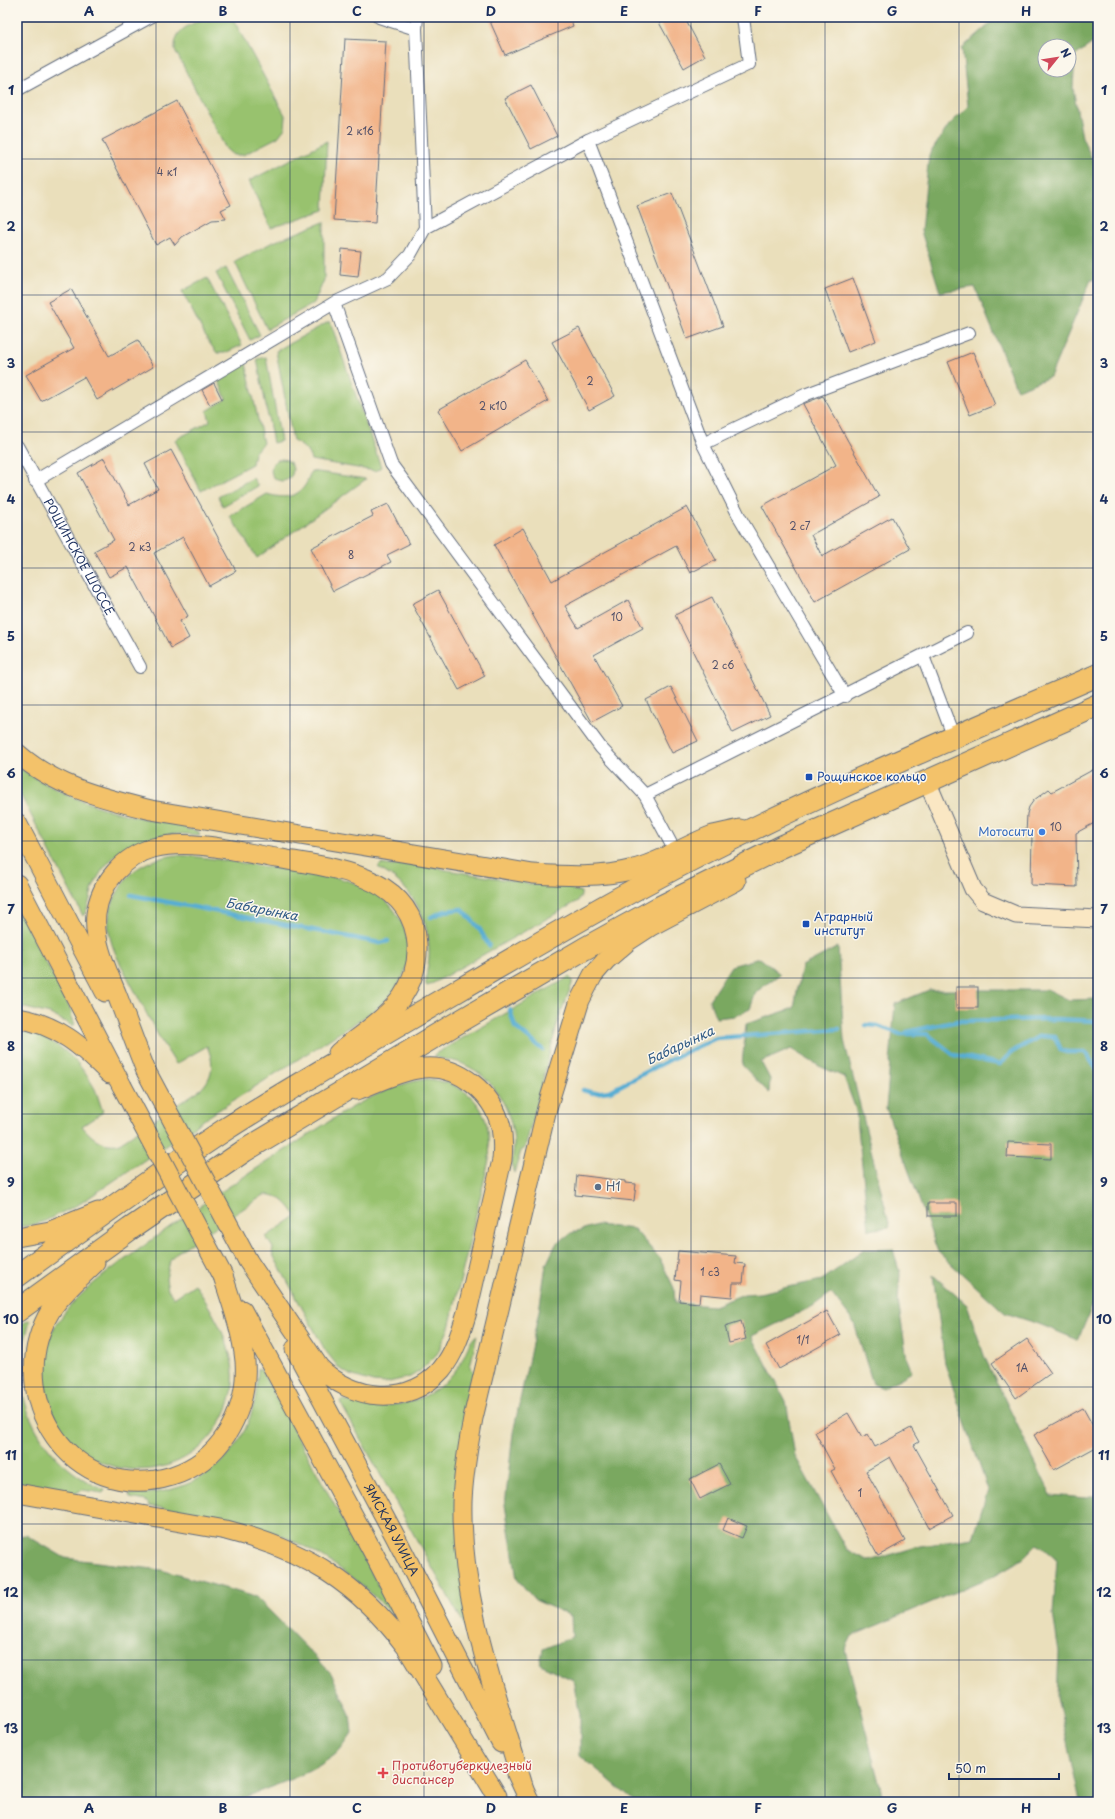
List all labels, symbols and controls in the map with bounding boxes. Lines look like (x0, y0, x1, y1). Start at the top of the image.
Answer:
text: A (84, 1, 94, 20)
text: B (219, 1, 228, 20)
text: C (352, 1, 362, 20)
text: D (486, 1, 496, 20)
text: E (620, 1, 628, 20)
text: F (754, 1, 762, 20)
text: G (887, 1, 897, 20)
text: H (1021, 1, 1031, 20)
north arrow (1037, 38, 1077, 78)
text: N (1057, 45, 1076, 61)
text: 1 (8, 80, 14, 99)
text: 1 (1101, 80, 1107, 99)
house number: 2 к16 (346, 123, 374, 138)
house number: 4 к1 (157, 164, 177, 179)
text: 2 (6, 216, 16, 235)
text: 2 (1099, 216, 1109, 235)
text: 3 (7, 353, 16, 372)
text: 3 (1100, 353, 1109, 372)
house number: 2 (586, 373, 594, 388)
house number: 2 к10 (479, 398, 507, 413)
text: 4 (7, 489, 16, 508)
text: 4 (1100, 489, 1109, 508)
street label: РОЩИНСКОЕ ШОССЕ (40, 495, 119, 618)
house number: 2 с7 (789, 518, 811, 533)
house number: 2 к3 (129, 539, 151, 554)
house number: 8 (348, 547, 354, 562)
house number: 10 (611, 609, 623, 624)
text: 5 (7, 626, 15, 645)
text: 5 (1100, 626, 1108, 645)
house number: 2 с6 (712, 657, 734, 672)
text: 6 (6, 763, 16, 782)
text: 6 (1099, 763, 1109, 782)
place label: Рощинское кольцо (817, 767, 927, 785)
marker: Рощинское кольцо (804, 772, 814, 782)
house number: 10 (1050, 819, 1062, 834)
place label: Мотосити (978, 822, 1034, 840)
marker: Мотосити (1037, 827, 1047, 837)
water label: Бабарынка (225, 892, 300, 925)
text: 7 (7, 899, 15, 918)
text: 7 (1100, 899, 1108, 918)
place label: Аграрный институт (814, 907, 873, 939)
marker: Аграрный институт (801, 919, 811, 929)
water label: Бабарынка (643, 1020, 718, 1069)
text: 8 (7, 1036, 15, 1055)
text: 8 (1100, 1036, 1108, 1055)
text: 9 (7, 1172, 15, 1191)
text: 9 (1100, 1172, 1108, 1191)
place label: Н1 (606, 1177, 621, 1195)
marker: Н1 (593, 1182, 603, 1192)
house number: 1 с3 (700, 1264, 720, 1279)
text: 10 (3, 1309, 19, 1328)
text: 10 (1096, 1309, 1112, 1328)
house number: 1/1 (796, 1332, 810, 1347)
house number: 1А (1016, 1360, 1028, 1375)
text: 11 (5, 1445, 17, 1464)
text: 11 (1098, 1445, 1110, 1464)
street label: ЯМСКАЯ УЛИЦА (361, 1480, 424, 1579)
house number: 1 (858, 1485, 862, 1500)
text: 12 (3, 1582, 19, 1601)
text: 12 (1096, 1582, 1112, 1601)
text: 13 (4, 1718, 19, 1737)
text: 13 (1097, 1718, 1112, 1737)
scale bar (949, 1755, 1059, 1781)
place label: Противотуберкулезный диспансер (392, 1756, 532, 1788)
text: 50 m (955, 1759, 986, 1777)
marker: Противотуберкулезный диспансер (377, 1767, 389, 1779)
text: A (84, 1798, 94, 1817)
text: B (219, 1798, 228, 1817)
text: C (352, 1798, 362, 1817)
text: D (486, 1798, 496, 1817)
text: E (620, 1798, 628, 1817)
text: F (754, 1798, 762, 1817)
text: G (887, 1798, 897, 1817)
text: H (1021, 1798, 1031, 1817)

